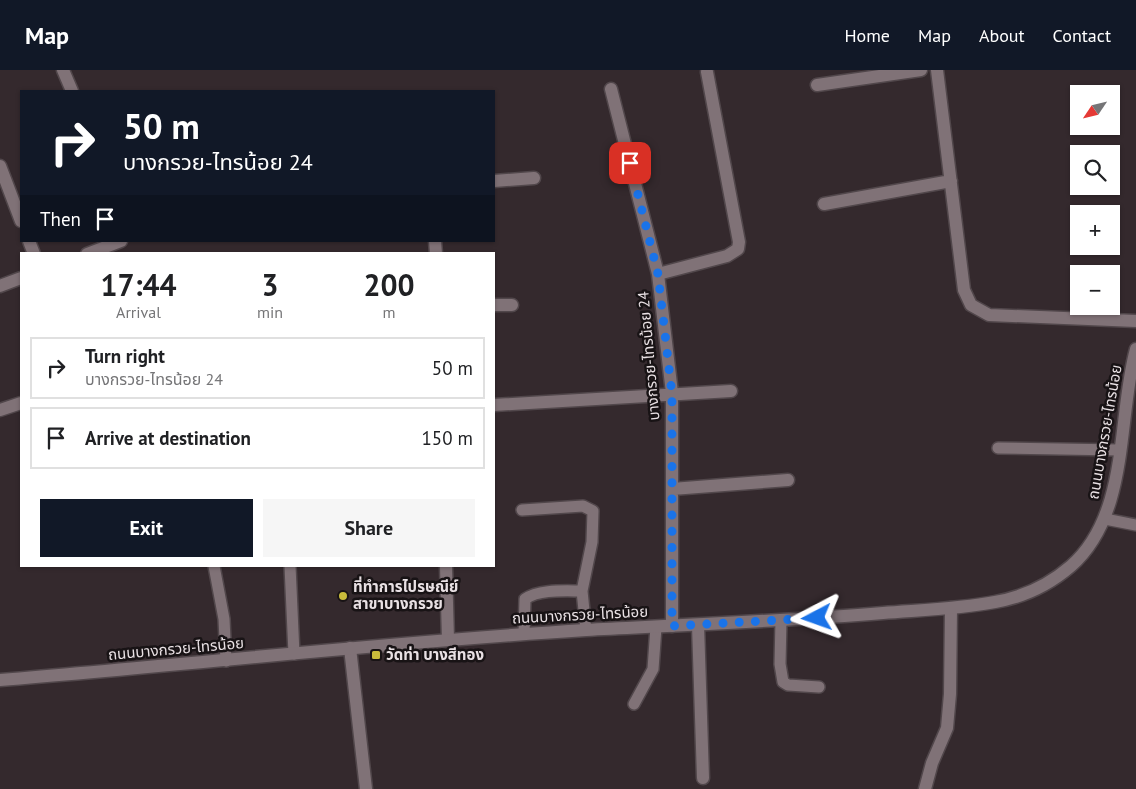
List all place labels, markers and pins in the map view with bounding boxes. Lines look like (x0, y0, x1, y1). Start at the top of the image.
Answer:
pin (609, 142, 651, 184)
place label: ที่ทำการไปรษณีย์ สาขาบางกรวย (353, 576, 459, 613)
marker: ที่ทำการไปรษณีย์ สาขาบางกรวย (337, 590, 349, 602)
place label: วัดท่า บางสีทอง (386, 645, 484, 664)
marker: วัดท่า บางสีทอง (370, 649, 382, 661)

